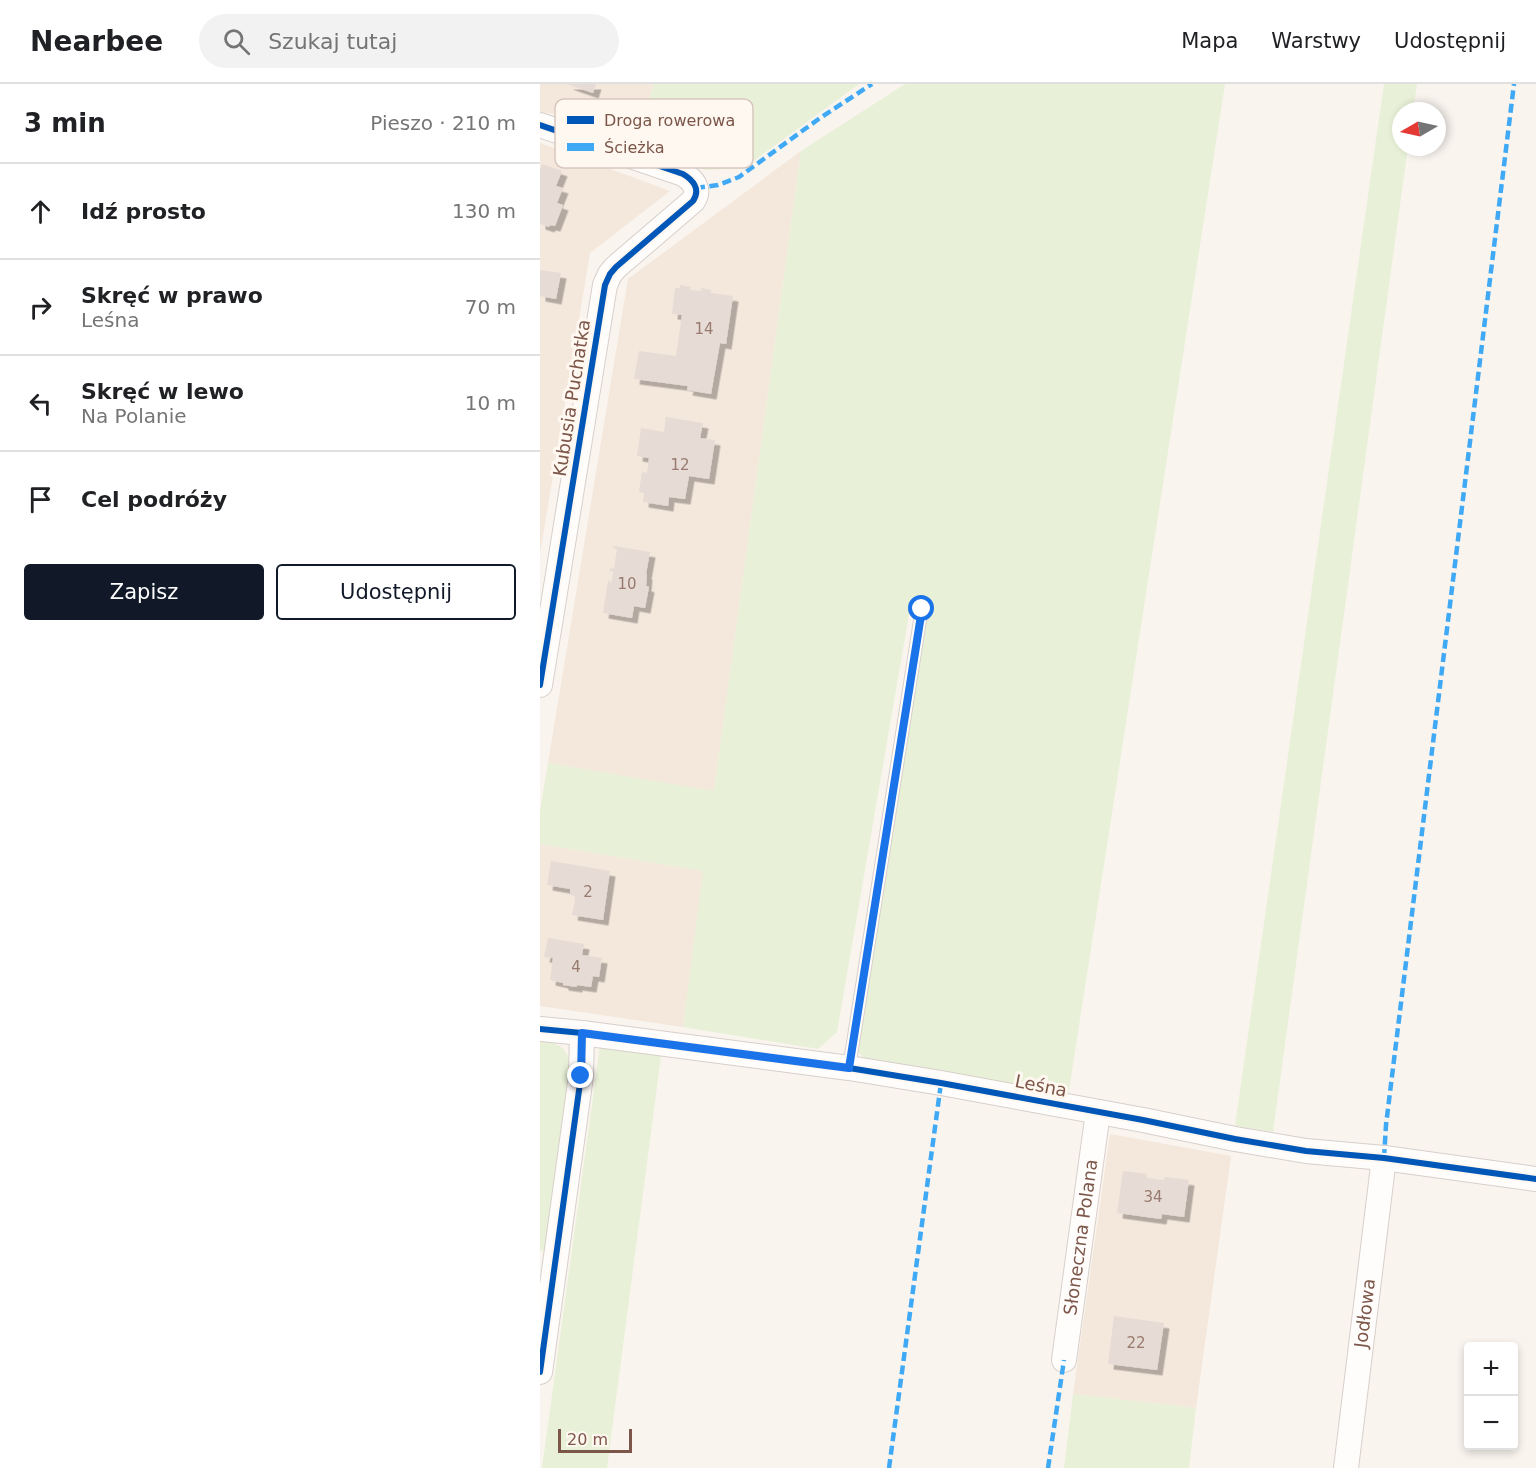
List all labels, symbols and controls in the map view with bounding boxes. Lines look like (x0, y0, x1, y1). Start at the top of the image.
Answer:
search box (199, 14, 619, 68)
text: Nearbee (30, 25, 163, 58)
icon: search (220, 25, 253, 58)
text: Szukaj tutaj (268, 29, 397, 54)
text: Mapa (1181, 29, 1238, 53)
text: Warstwy (1271, 29, 1361, 53)
text: Udostępnij (1394, 29, 1506, 53)
legend (555, 99, 753, 168)
north arrow (1392, 102, 1446, 156)
text: 3 min (24, 108, 106, 138)
text: Pieszo · 210 m (370, 111, 516, 135)
text: Droga rowerowa (604, 111, 735, 130)
text: Ścieżka (604, 138, 664, 157)
icon: ahead (24, 195, 57, 228)
text: Idź prosto (81, 199, 206, 224)
text: 130 m (452, 199, 516, 223)
text: Skręć w prawo (81, 283, 263, 308)
icon: right (24, 291, 57, 324)
text: 70 m (465, 295, 516, 319)
text: Leśna (81, 308, 139, 332)
street label: Kubusia Puchatka (549, 318, 594, 478)
house number: 14 (694, 320, 714, 338)
text: Skręć w lewo (81, 379, 244, 404)
icon: left (24, 387, 57, 420)
text: 10 m (465, 391, 516, 415)
text: Na Polanie (81, 404, 187, 428)
house number: 12 (670, 456, 690, 474)
icon: arrive (24, 483, 57, 516)
text: Cel podróży (81, 487, 227, 512)
button: Zapisz (24, 564, 264, 620)
button: Udostępnij (276, 564, 516, 620)
house number: 10 (617, 575, 637, 593)
route start (908, 595, 934, 621)
house number: 2 (583, 883, 593, 901)
house number: 4 (571, 958, 581, 976)
route end (567, 1062, 593, 1088)
street label: Leśna (1013, 1070, 1069, 1101)
street label: Słoneczna Polana (1059, 1158, 1101, 1316)
house number: 34 (1143, 1188, 1163, 1206)
street label: Jodłowa (1350, 1277, 1379, 1350)
house number: 22 (1126, 1334, 1146, 1352)
map controls (1464, 1342, 1518, 1450)
button: + (1464, 1342, 1518, 1396)
button: − (1464, 1396, 1518, 1450)
scale bar (558, 1426, 632, 1454)
text: 20 m (567, 1430, 608, 1449)

